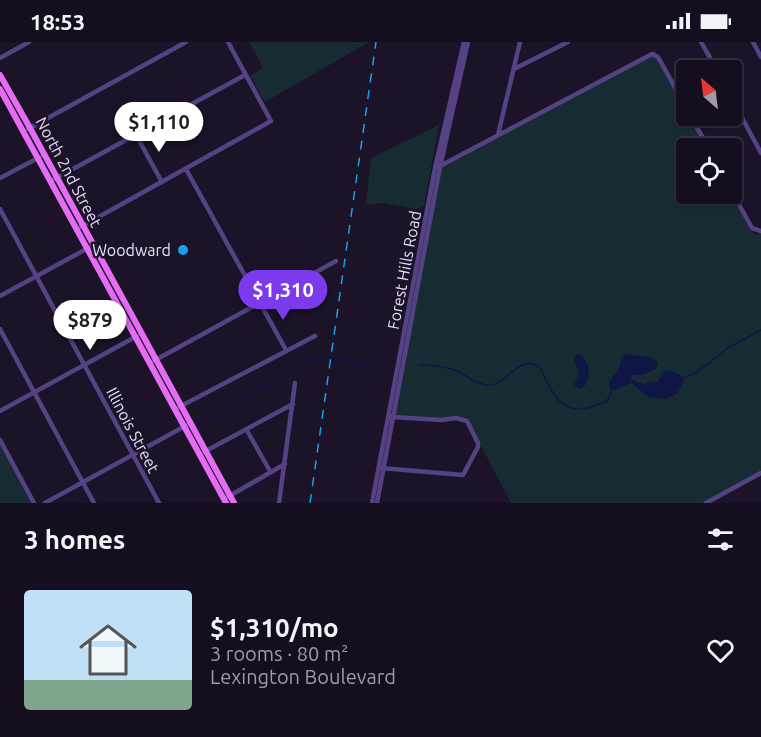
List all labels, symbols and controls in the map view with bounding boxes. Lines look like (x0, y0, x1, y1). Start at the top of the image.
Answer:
text: 18:53 (30, 9, 85, 34)
north arrow (676, 60, 742, 126)
map controls (676, 60, 742, 204)
pin: $1,110 (110, 102, 208, 153)
text: $1,110 (128, 110, 190, 133)
street label: North 2nd Street (32, 114, 106, 231)
button: locate (676, 138, 742, 204)
street label: Forest Hills Road (384, 209, 424, 331)
place label: Woodward (92, 241, 171, 259)
marker: Woodward (176, 243, 190, 257)
pin: $1,310 (234, 270, 332, 321)
text: $1,310 (252, 278, 314, 301)
pin: $879 (54, 300, 126, 351)
text: $879 (67, 308, 113, 331)
street label: Illinois Street (103, 384, 163, 476)
icon: filters (704, 523, 737, 556)
text: 3 homes (24, 525, 125, 554)
text: $1,310/mo (210, 613, 339, 642)
icon: home (72, 614, 144, 686)
icon: heart (704, 634, 737, 667)
text: 3 rooms · 80 m² (210, 642, 348, 665)
text: Lexington Boulevard (210, 665, 396, 688)

